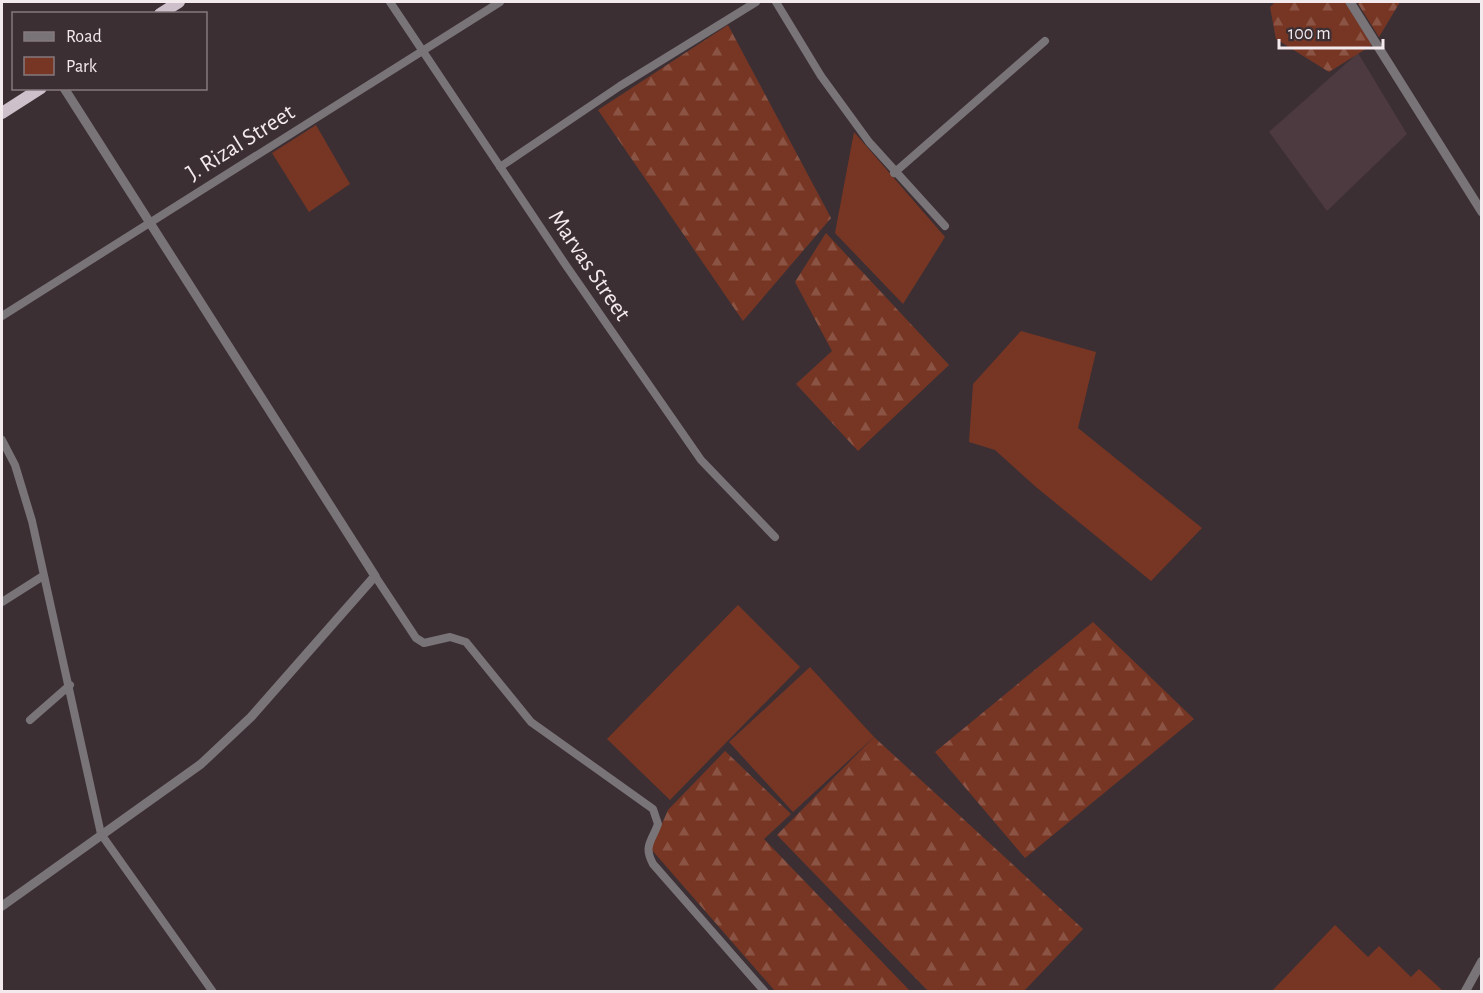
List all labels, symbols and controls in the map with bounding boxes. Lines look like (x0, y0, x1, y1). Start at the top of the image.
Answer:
legend (12, 12, 207, 90)
scale bar (1279, 12, 1382, 50)
text: 100 m (1288, 25, 1331, 43)
text: Road (66, 28, 102, 46)
text: Park (66, 58, 98, 76)
street label: J. Rizal Street (182, 100, 299, 186)
street label: Marvas Street (543, 206, 635, 326)

